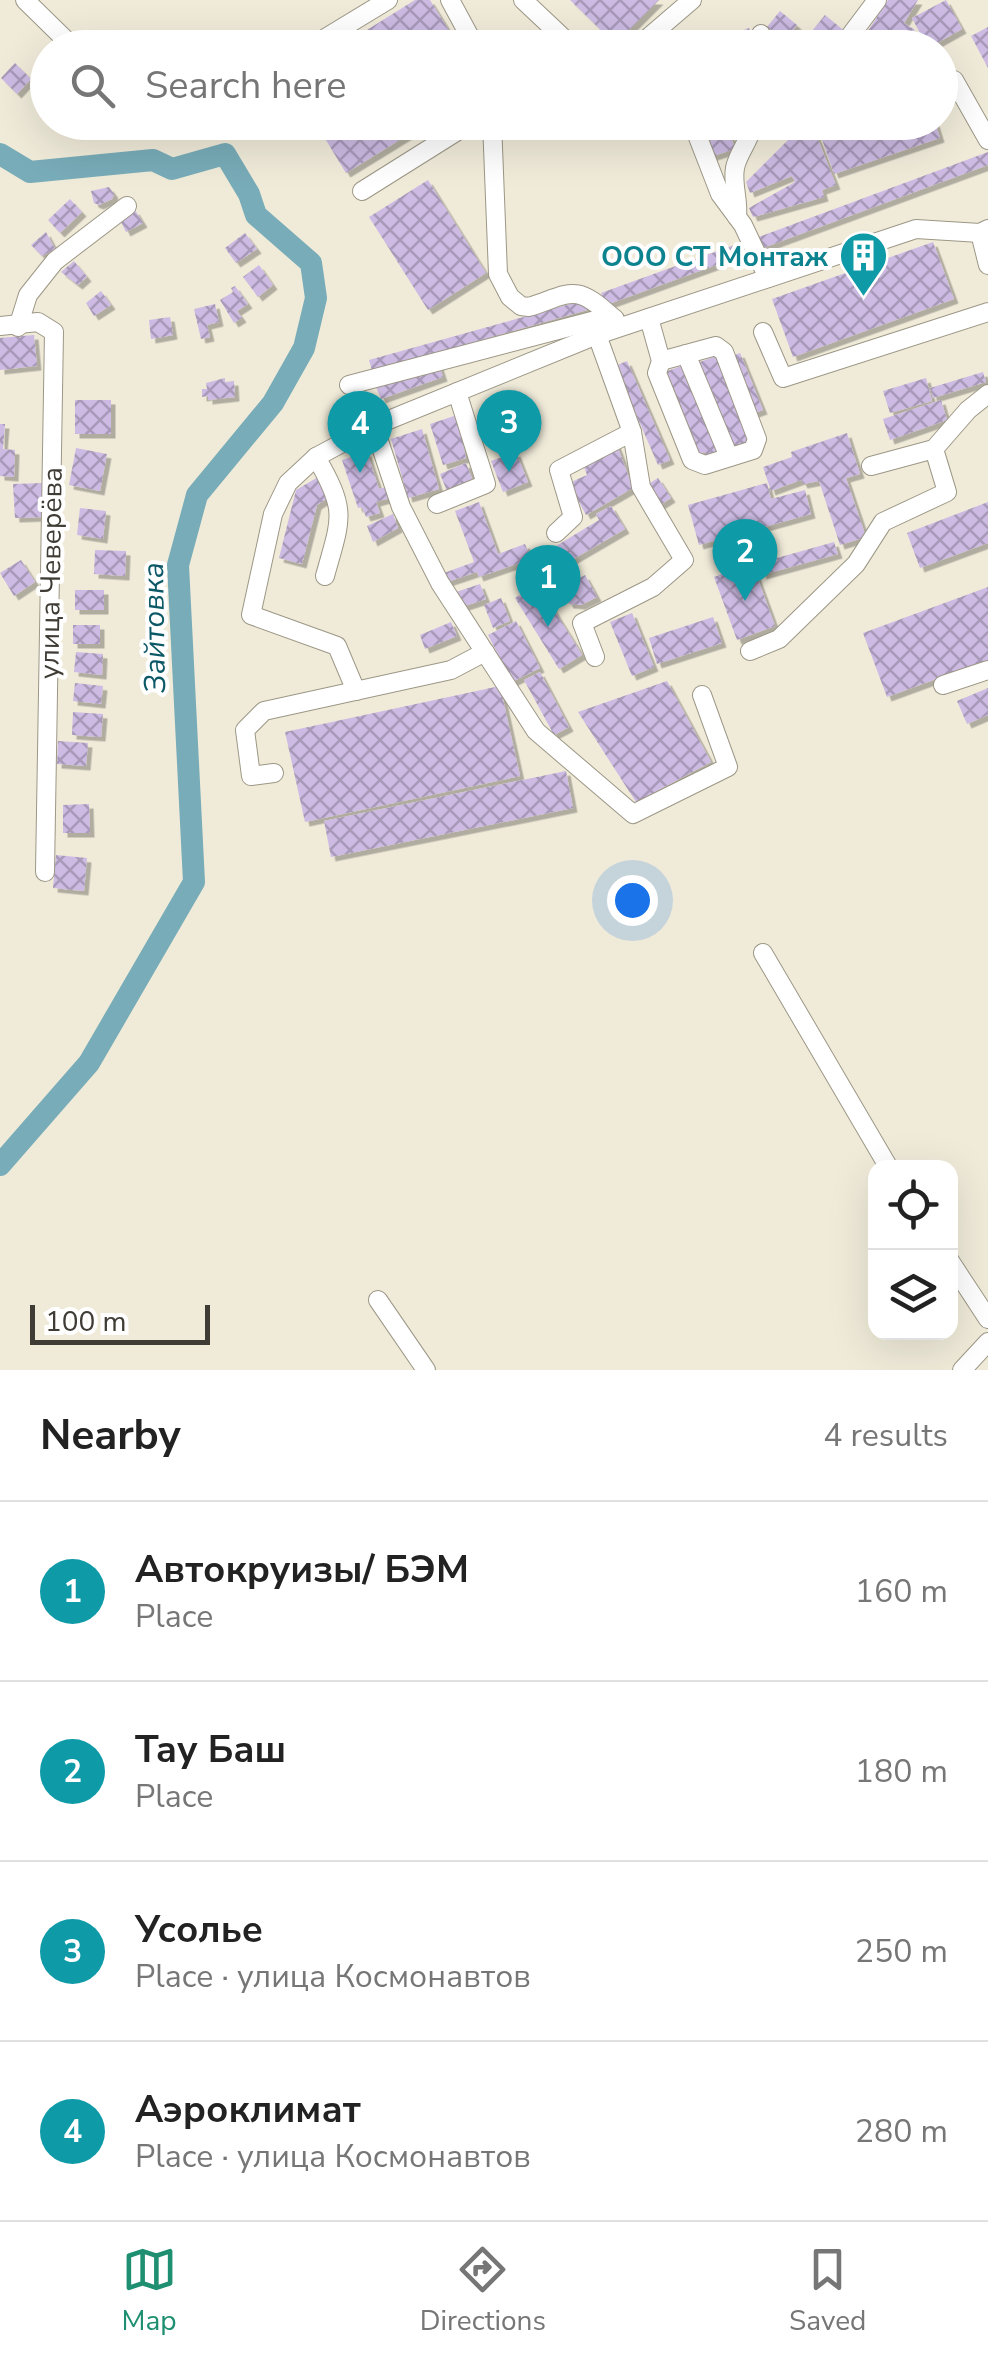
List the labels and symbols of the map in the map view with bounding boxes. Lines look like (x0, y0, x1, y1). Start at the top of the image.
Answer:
building icon: ООО СТ Монтаж (837, 230, 889, 298)
place label: ООО СТ Монтаж (601, 238, 829, 276)
pin: 4 (328, 390, 392, 473)
pin: 3 (476, 390, 542, 472)
street label: улица Чеверёва (30, 467, 72, 679)
pin: 2 (712, 518, 778, 601)
pin: 1 (516, 544, 580, 627)
water label: Зайтовка (133, 562, 176, 694)
your location (607, 875, 658, 926)
scale bar (30, 1300, 210, 1344)

